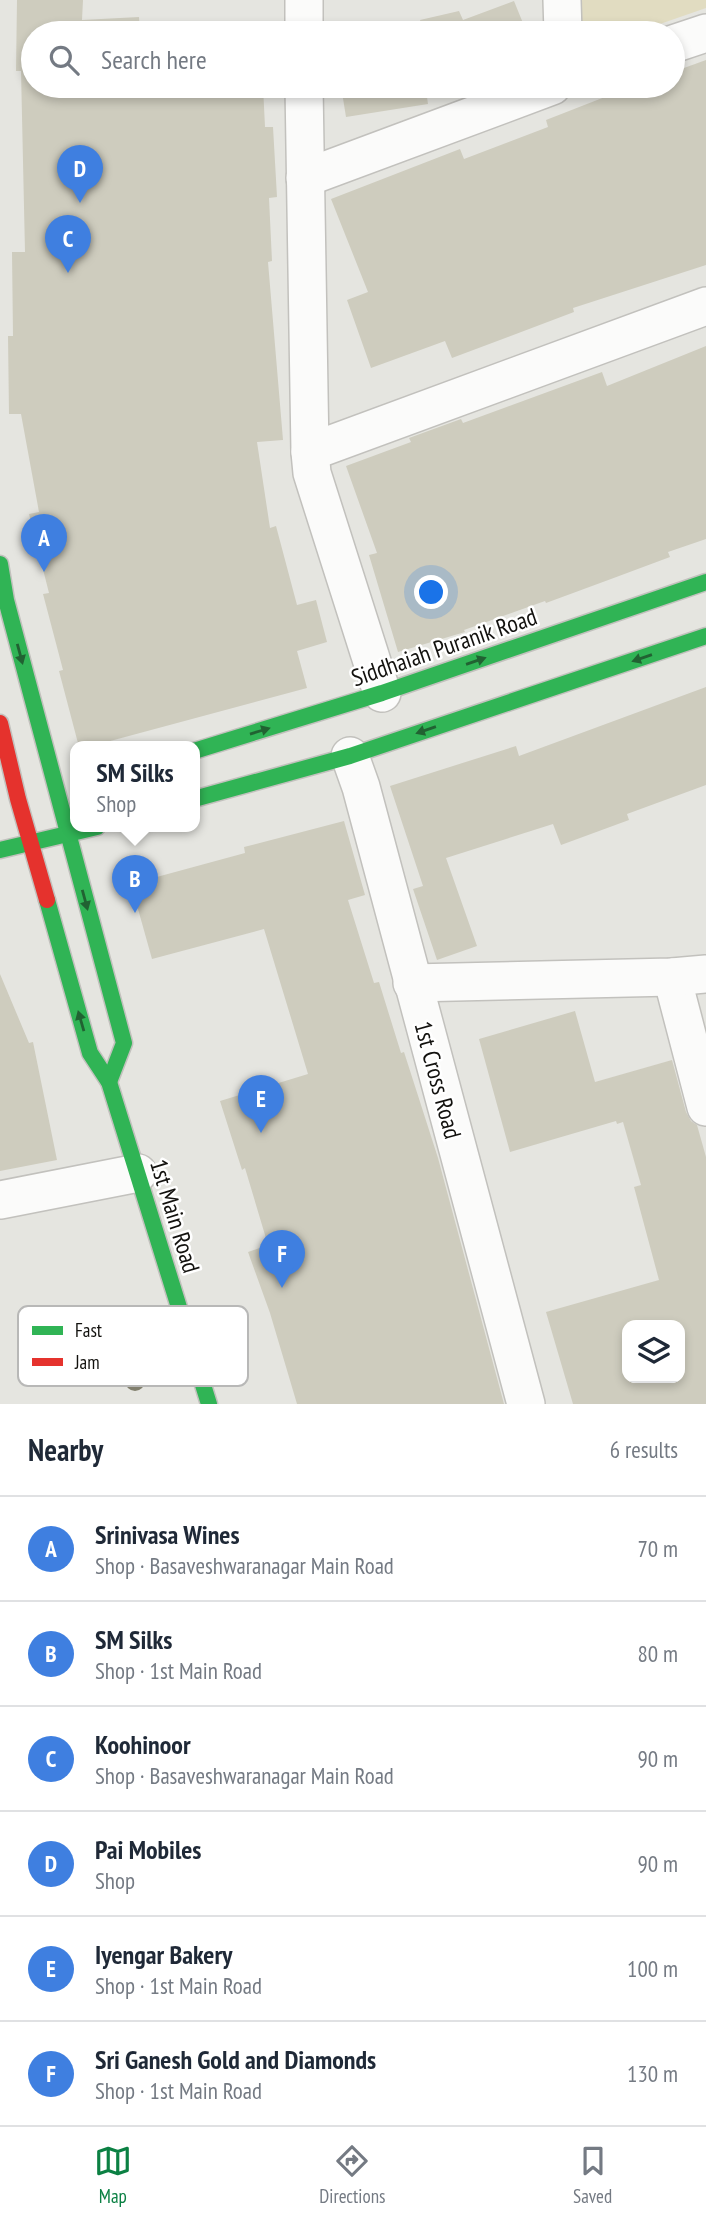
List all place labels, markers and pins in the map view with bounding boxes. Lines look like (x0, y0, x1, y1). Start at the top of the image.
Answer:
pin: D (57, 145, 103, 203)
pin: C (45, 215, 91, 273)
pin: A (21, 514, 67, 572)
pin: B (112, 855, 158, 913)
pin: E (238, 1075, 284, 1133)
pin: F (259, 1230, 305, 1288)

